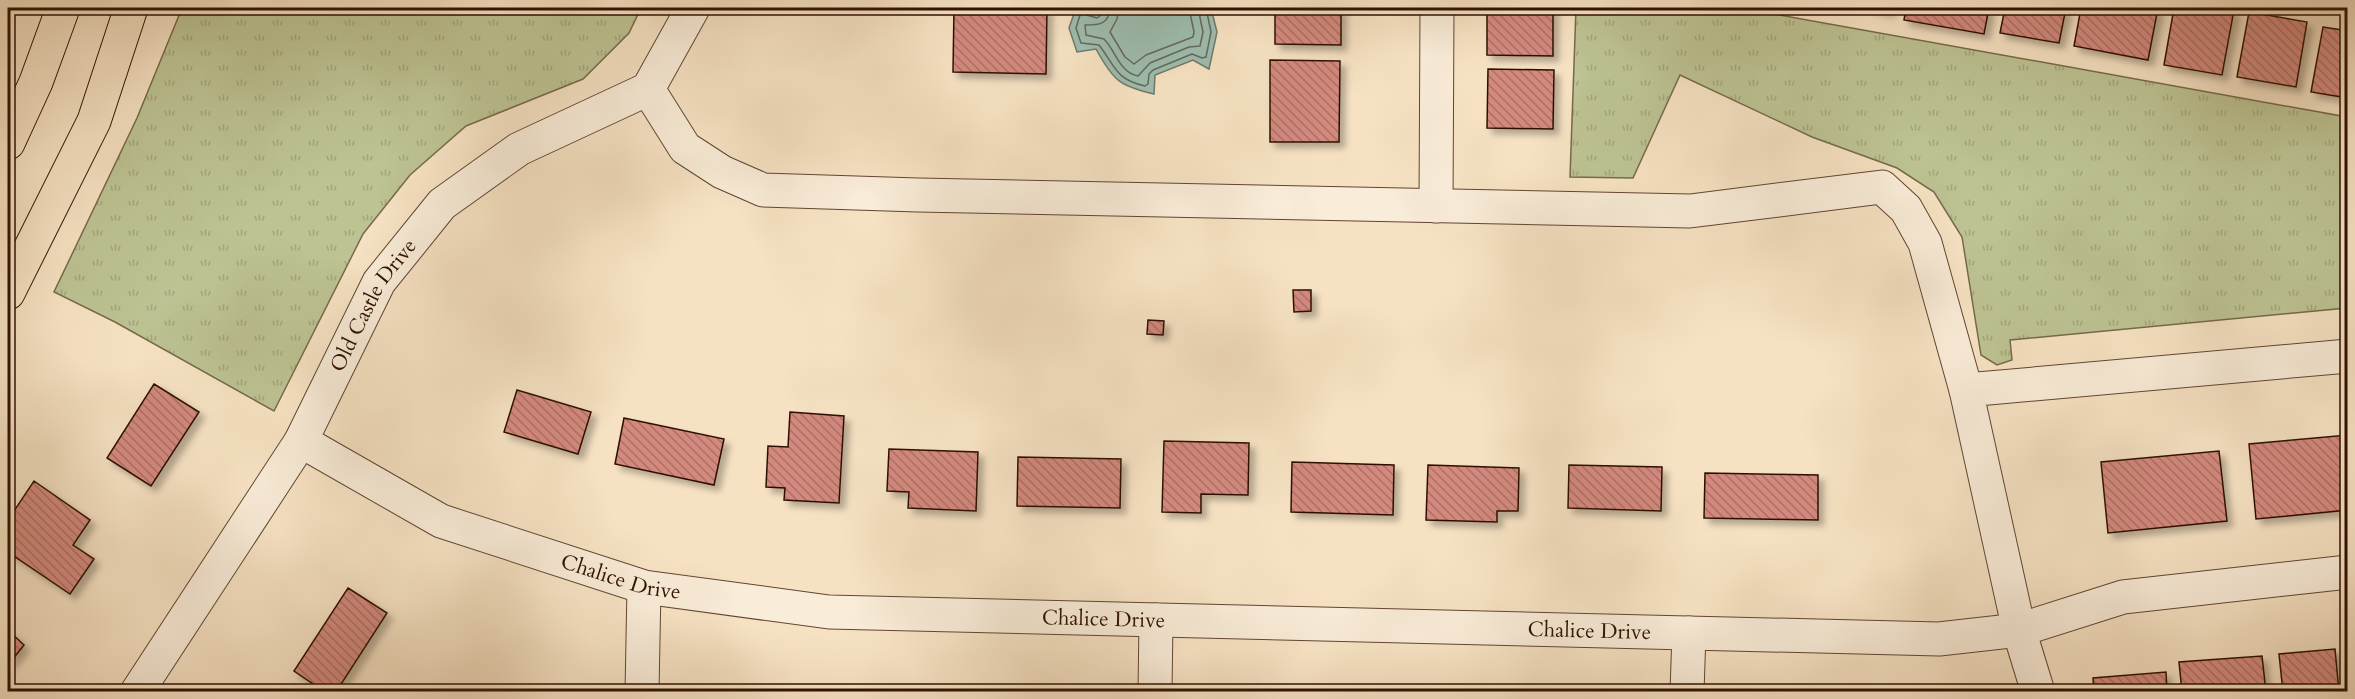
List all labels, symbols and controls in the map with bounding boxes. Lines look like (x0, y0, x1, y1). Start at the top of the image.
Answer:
street label: Old Castle Drive (323, 233, 424, 377)
street label: Chalice Drive (557, 547, 683, 607)
street label: Chalice Drive (1041, 603, 1166, 635)
street label: Chalice Drive (1527, 615, 1651, 647)

